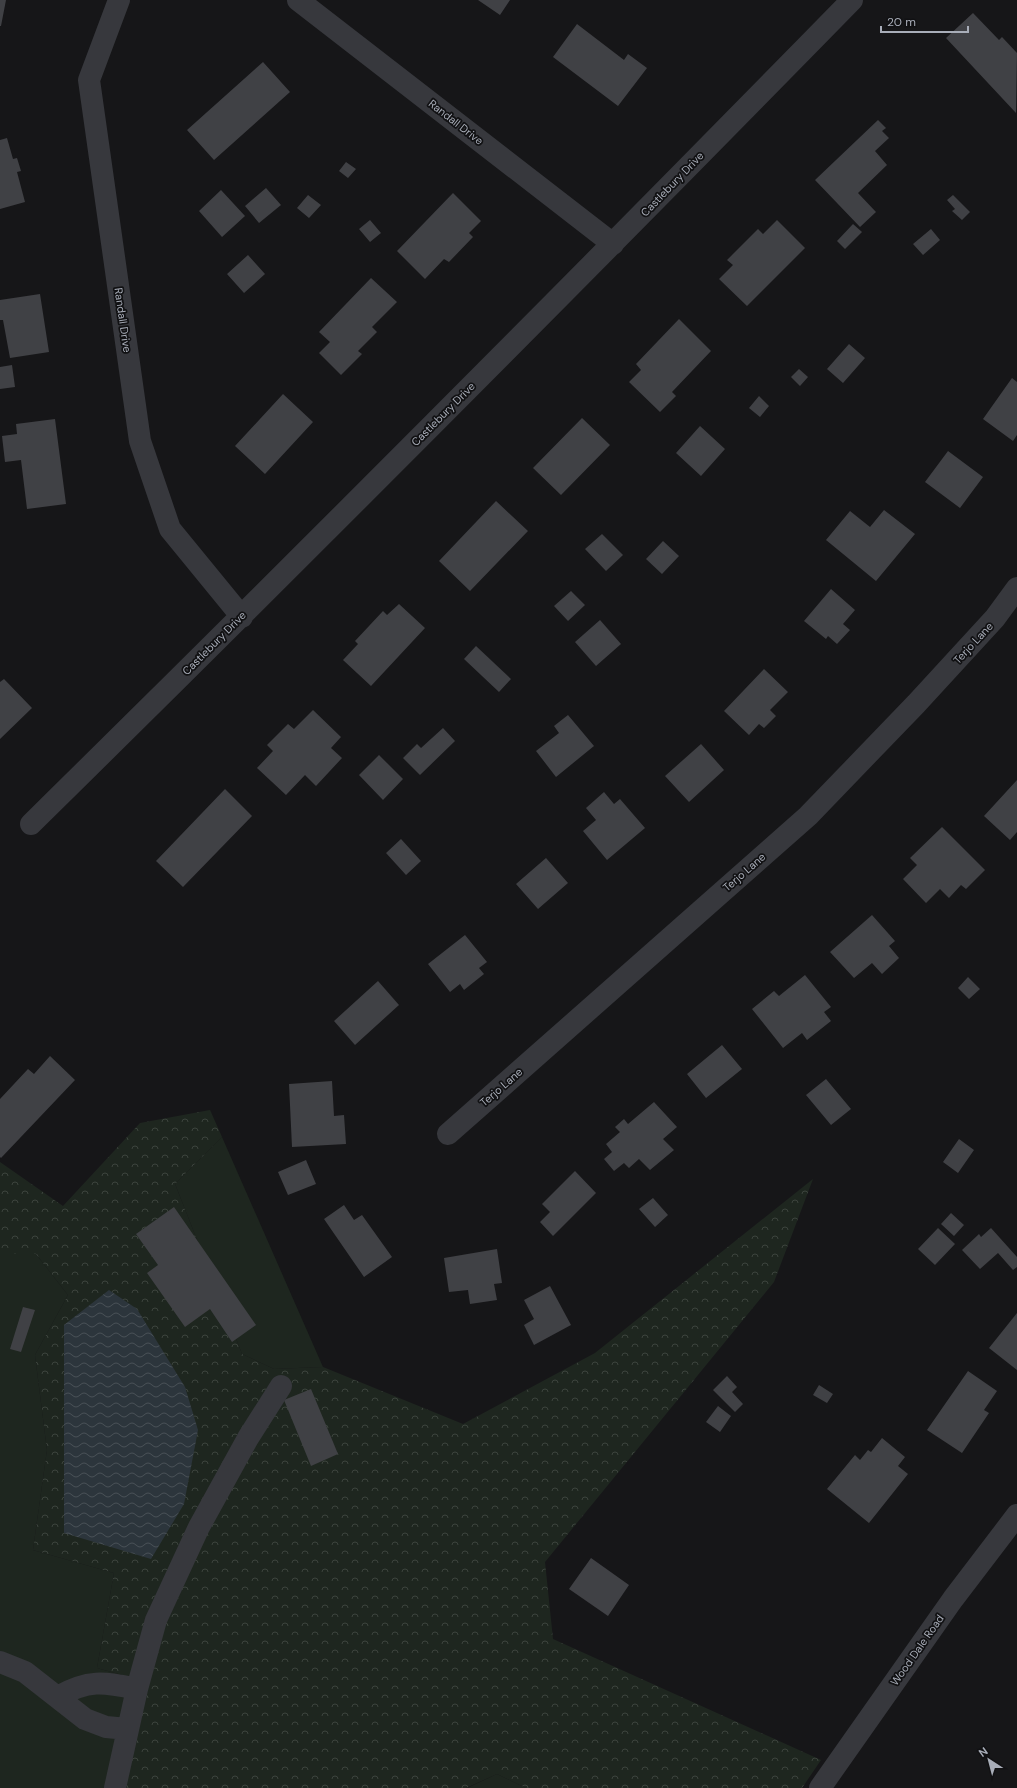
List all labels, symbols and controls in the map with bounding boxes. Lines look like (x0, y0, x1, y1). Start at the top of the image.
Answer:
scale bar (881, 8, 968, 34)
text: 20 m (887, 14, 916, 30)
street label: Randall Drive (426, 96, 486, 148)
street label: Castlebury Drive (638, 149, 706, 219)
street label: Randall Drive (112, 287, 134, 353)
street label: Castlebury Drive (408, 379, 478, 449)
street label: Castlebury Drive (179, 608, 249, 678)
street label: Terjo Lane (950, 619, 996, 667)
street label: Terjo Lane (720, 850, 768, 894)
street label: Terjo Lane (477, 1065, 525, 1109)
street label: Wood Dale Road (887, 1612, 947, 1688)
north arrow (969, 1740, 1009, 1780)
text: N (976, 1744, 990, 1760)

